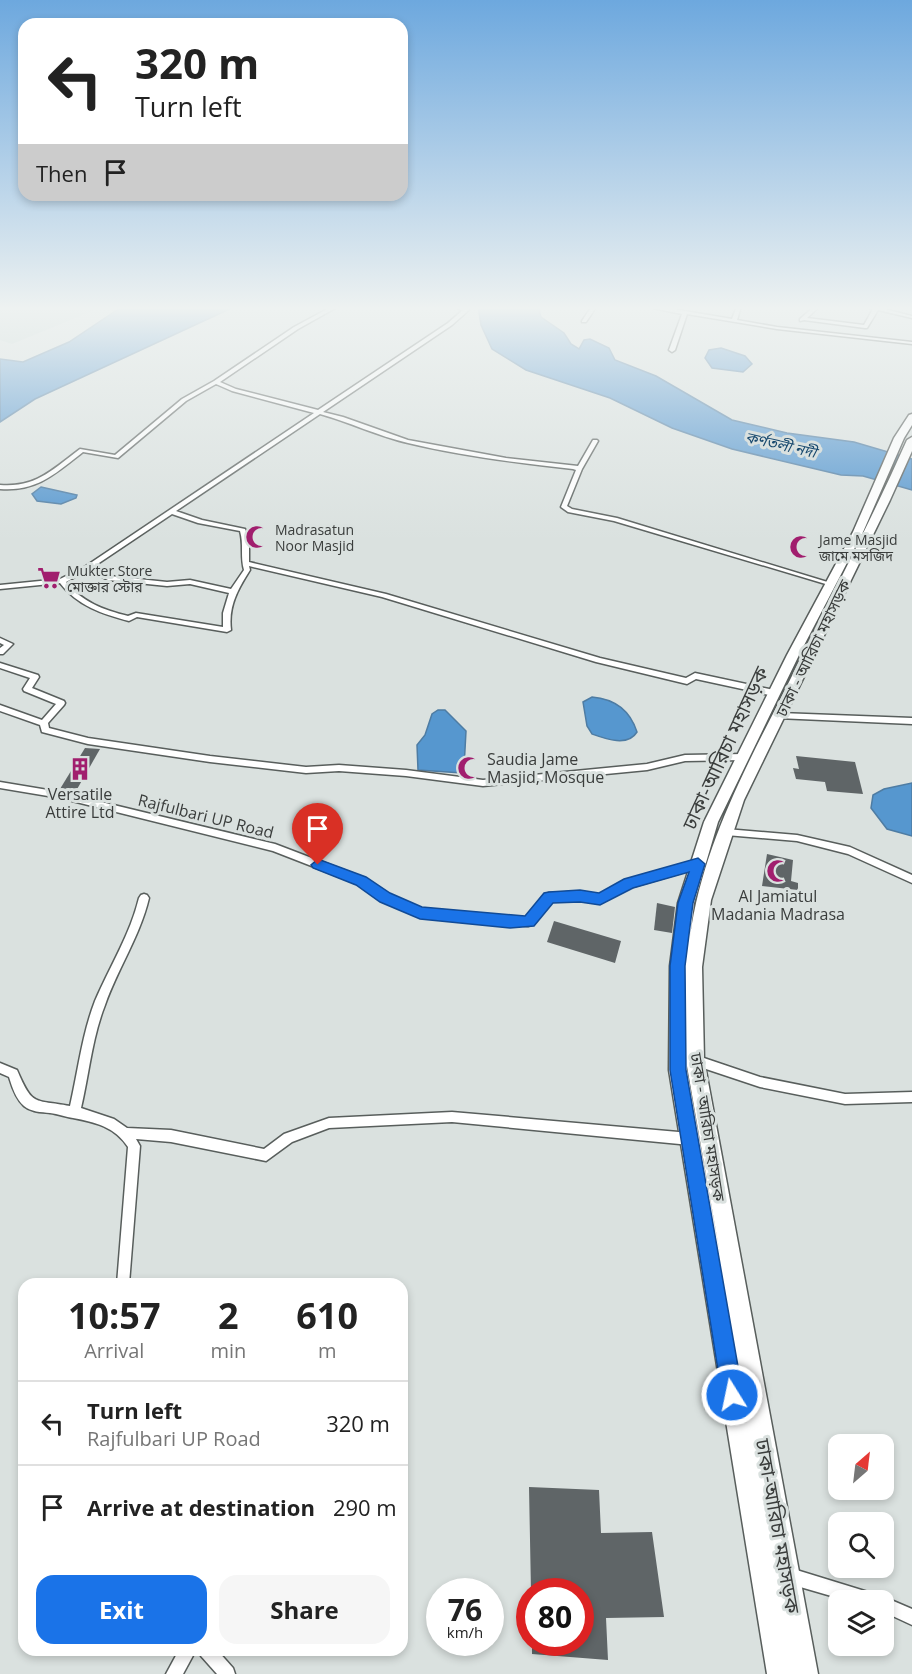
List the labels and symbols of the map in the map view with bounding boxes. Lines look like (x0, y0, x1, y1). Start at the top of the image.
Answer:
water label: কর্ণতলী নদী (744, 426, 821, 463)
place label: Madrasatun Noor Masjid (275, 520, 354, 555)
mosque icon: Madrasatun Noor Masjid (244, 524, 270, 550)
place label: Jame Masjid জামে মসজিদ (817, 530, 898, 565)
mosque icon: Jame Masjid জামে মসজিদ (788, 534, 814, 560)
place label: Mukter Store মোক্তার স্টোর (67, 561, 153, 596)
supermarket icon: Mukter Store মোক্তার স্টোর (36, 565, 62, 591)
street label: ঢাকা - আরিচা মহাসড়ক (770, 575, 856, 721)
street label: ঢাকা-আরিচা মহাসড়ক (675, 661, 775, 835)
place label: Saudia Jame Masjid, Mosque (487, 748, 604, 788)
mosque icon: Saudia Jame Masjid, Mosque (456, 755, 482, 781)
building icon: Versatile Attire Ltd (67, 756, 93, 782)
place label: Versatile Attire Ltd (45, 783, 115, 823)
street label: Rajfulbari UP Road (136, 789, 276, 843)
pin (292, 803, 343, 865)
mosque icon: Al Jamiatul Madania Madrasa (765, 858, 791, 884)
place label: Al Jamiatul Madania Madrasa (711, 885, 845, 925)
street label: ঢাকা - আরিচা মহাসড়ক (685, 1050, 731, 1204)
position arrow (700, 1363, 764, 1427)
north arrow (828, 1434, 894, 1500)
street label: ঢাকা-আরিচা মহাসড়ক (749, 1436, 807, 1616)
speed limit sign: 80 (516, 1578, 594, 1656)

